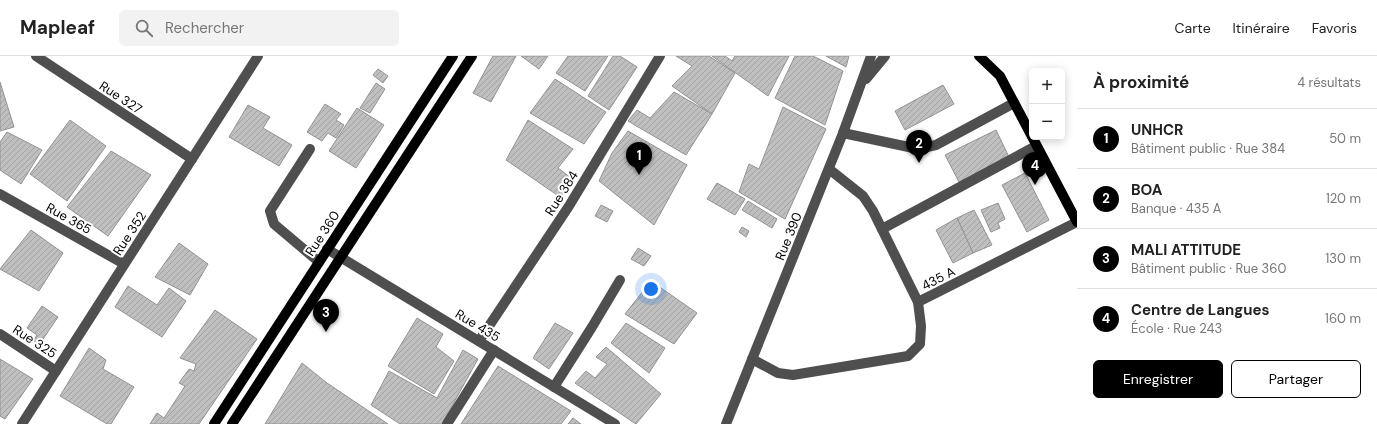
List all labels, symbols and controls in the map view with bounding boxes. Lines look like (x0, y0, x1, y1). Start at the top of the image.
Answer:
search box (119, 10, 399, 46)
text: Mapleaf (20, 15, 95, 40)
icon: search (133, 17, 155, 39)
text: Rechercher (165, 18, 244, 38)
text: Carte (1175, 19, 1211, 37)
text: Itinéraire (1233, 19, 1290, 37)
text: Favoris (1312, 19, 1357, 37)
map controls (1029, 68, 1065, 140)
button: + (1029, 68, 1065, 104)
text: À proximité (1093, 71, 1189, 93)
text: 4 résultats (1297, 74, 1361, 91)
street label: Rue 327 (96, 77, 145, 118)
button: − (1029, 104, 1065, 140)
text: UNHCR (1131, 120, 1183, 140)
pin: 2 (906, 130, 932, 163)
text: 1 (1104, 130, 1108, 147)
text: 50 m (1329, 130, 1361, 147)
text: Bâtiment public · Rue 384 (1131, 140, 1285, 157)
pin: 1 (626, 142, 652, 175)
pin: 4 (1022, 152, 1048, 185)
street label: Rue 384 (541, 168, 582, 219)
text: BOA (1131, 180, 1162, 200)
text: 2 (1102, 190, 1110, 207)
text: 120 m (1326, 190, 1361, 207)
street label: Rue 365 (43, 199, 95, 238)
text: Banque · 435 A (1131, 200, 1221, 217)
street label: Rue 360 (301, 207, 343, 259)
street label: Rue 352 (109, 208, 150, 258)
street label: Rue 390 (771, 210, 806, 263)
text: MALI ATTITUDE (1131, 240, 1241, 260)
text: 3 (1102, 250, 1110, 267)
text: 130 m (1325, 250, 1361, 267)
text: Bâtiment public · Rue 360 (1131, 260, 1286, 277)
street label: 435 A (919, 263, 958, 294)
your location (641, 279, 661, 299)
pin: 3 (313, 299, 339, 332)
text: Centre de Langues (1131, 300, 1269, 320)
street label: Rue 435 (452, 305, 503, 345)
text: 4 (1102, 310, 1110, 327)
text: 160 m (1325, 310, 1361, 327)
text: École · Rue 243 (1131, 320, 1222, 337)
street label: Rue 325 (9, 321, 60, 362)
button: Enregistrer (1093, 360, 1223, 398)
button: Partager (1231, 360, 1361, 398)

